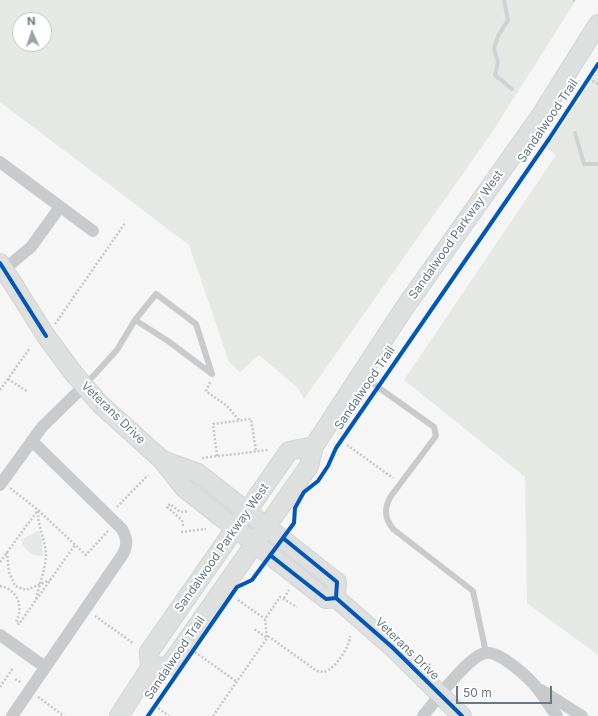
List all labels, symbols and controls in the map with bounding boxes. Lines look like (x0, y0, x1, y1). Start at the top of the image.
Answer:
north arrow (12, 12, 52, 52)
text: N (27, 14, 36, 28)
street label: Sandalwood Trail (515, 77, 581, 165)
street label: Sandalwood Parkway West (406, 168, 506, 302)
street label: Sandalwood Trail (332, 344, 398, 432)
street label: Veterans Drive (78, 379, 148, 447)
street label: Sandalwood Parkway West (172, 481, 272, 615)
street label: Sandalwood Trail (142, 614, 208, 702)
street label: Veterans Drive (372, 615, 442, 683)
scale bar (458, 678, 554, 704)
text: 50 m (463, 685, 492, 700)

